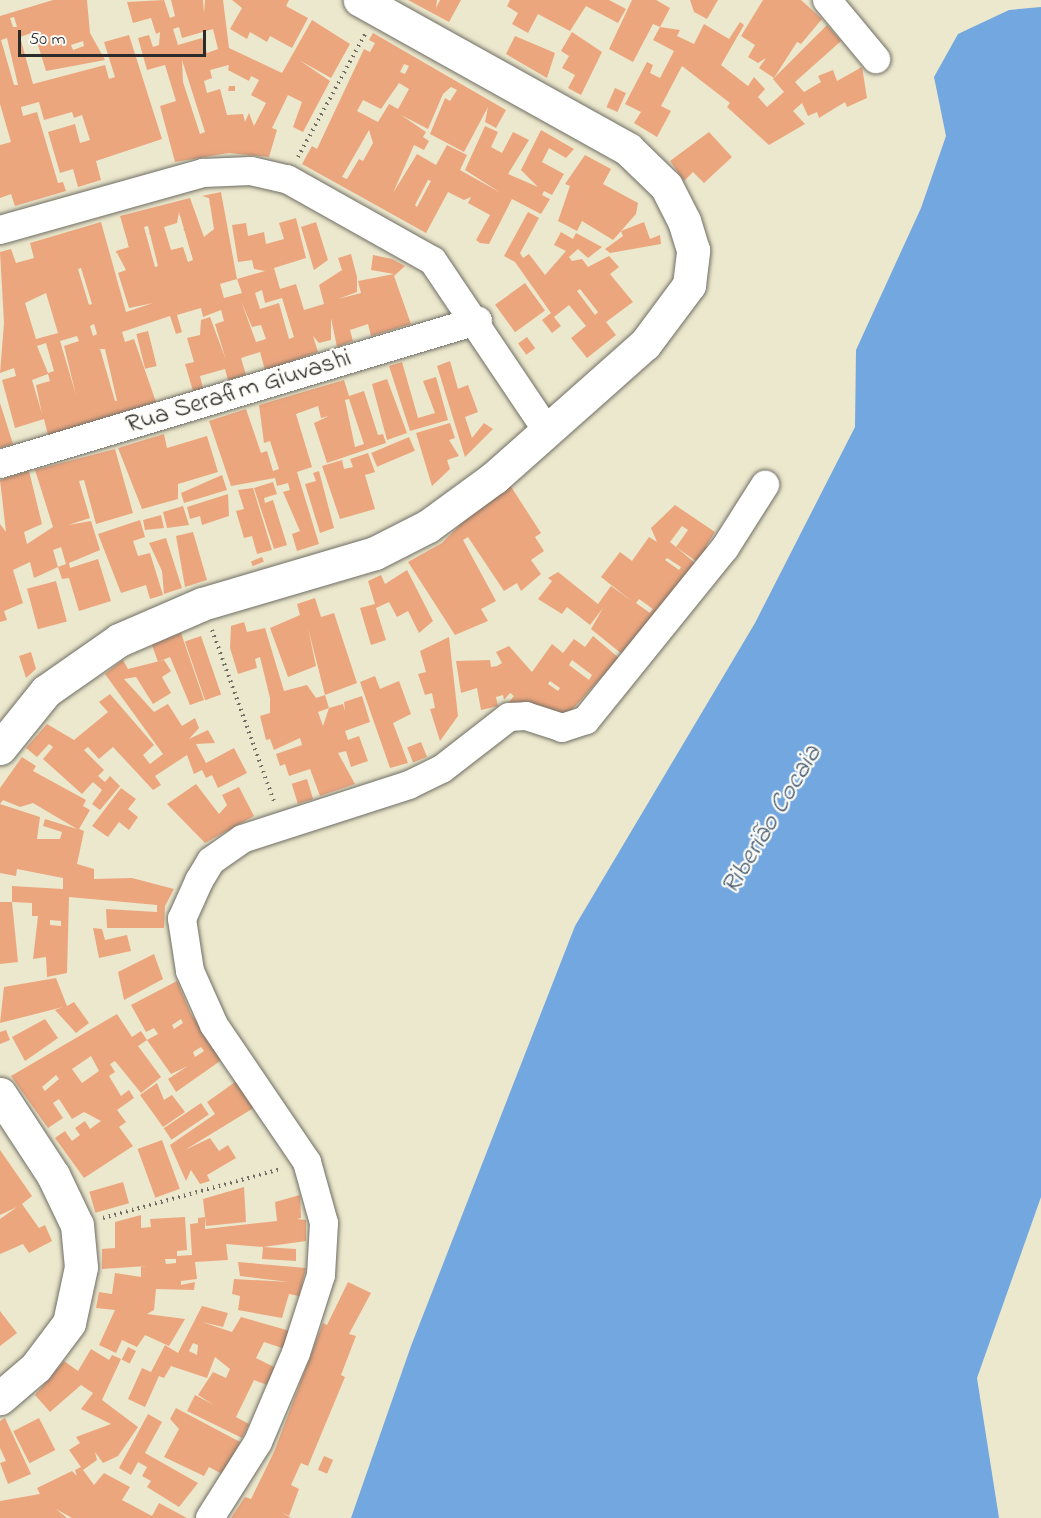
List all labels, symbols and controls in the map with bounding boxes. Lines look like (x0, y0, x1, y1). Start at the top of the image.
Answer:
scale bar (21, 18, 208, 56)
text: 50 m (29, 27, 66, 53)
street label: Rua Serafim Giuvashi (123, 344, 355, 442)
water label: Riberião Cocaia (715, 739, 829, 901)

